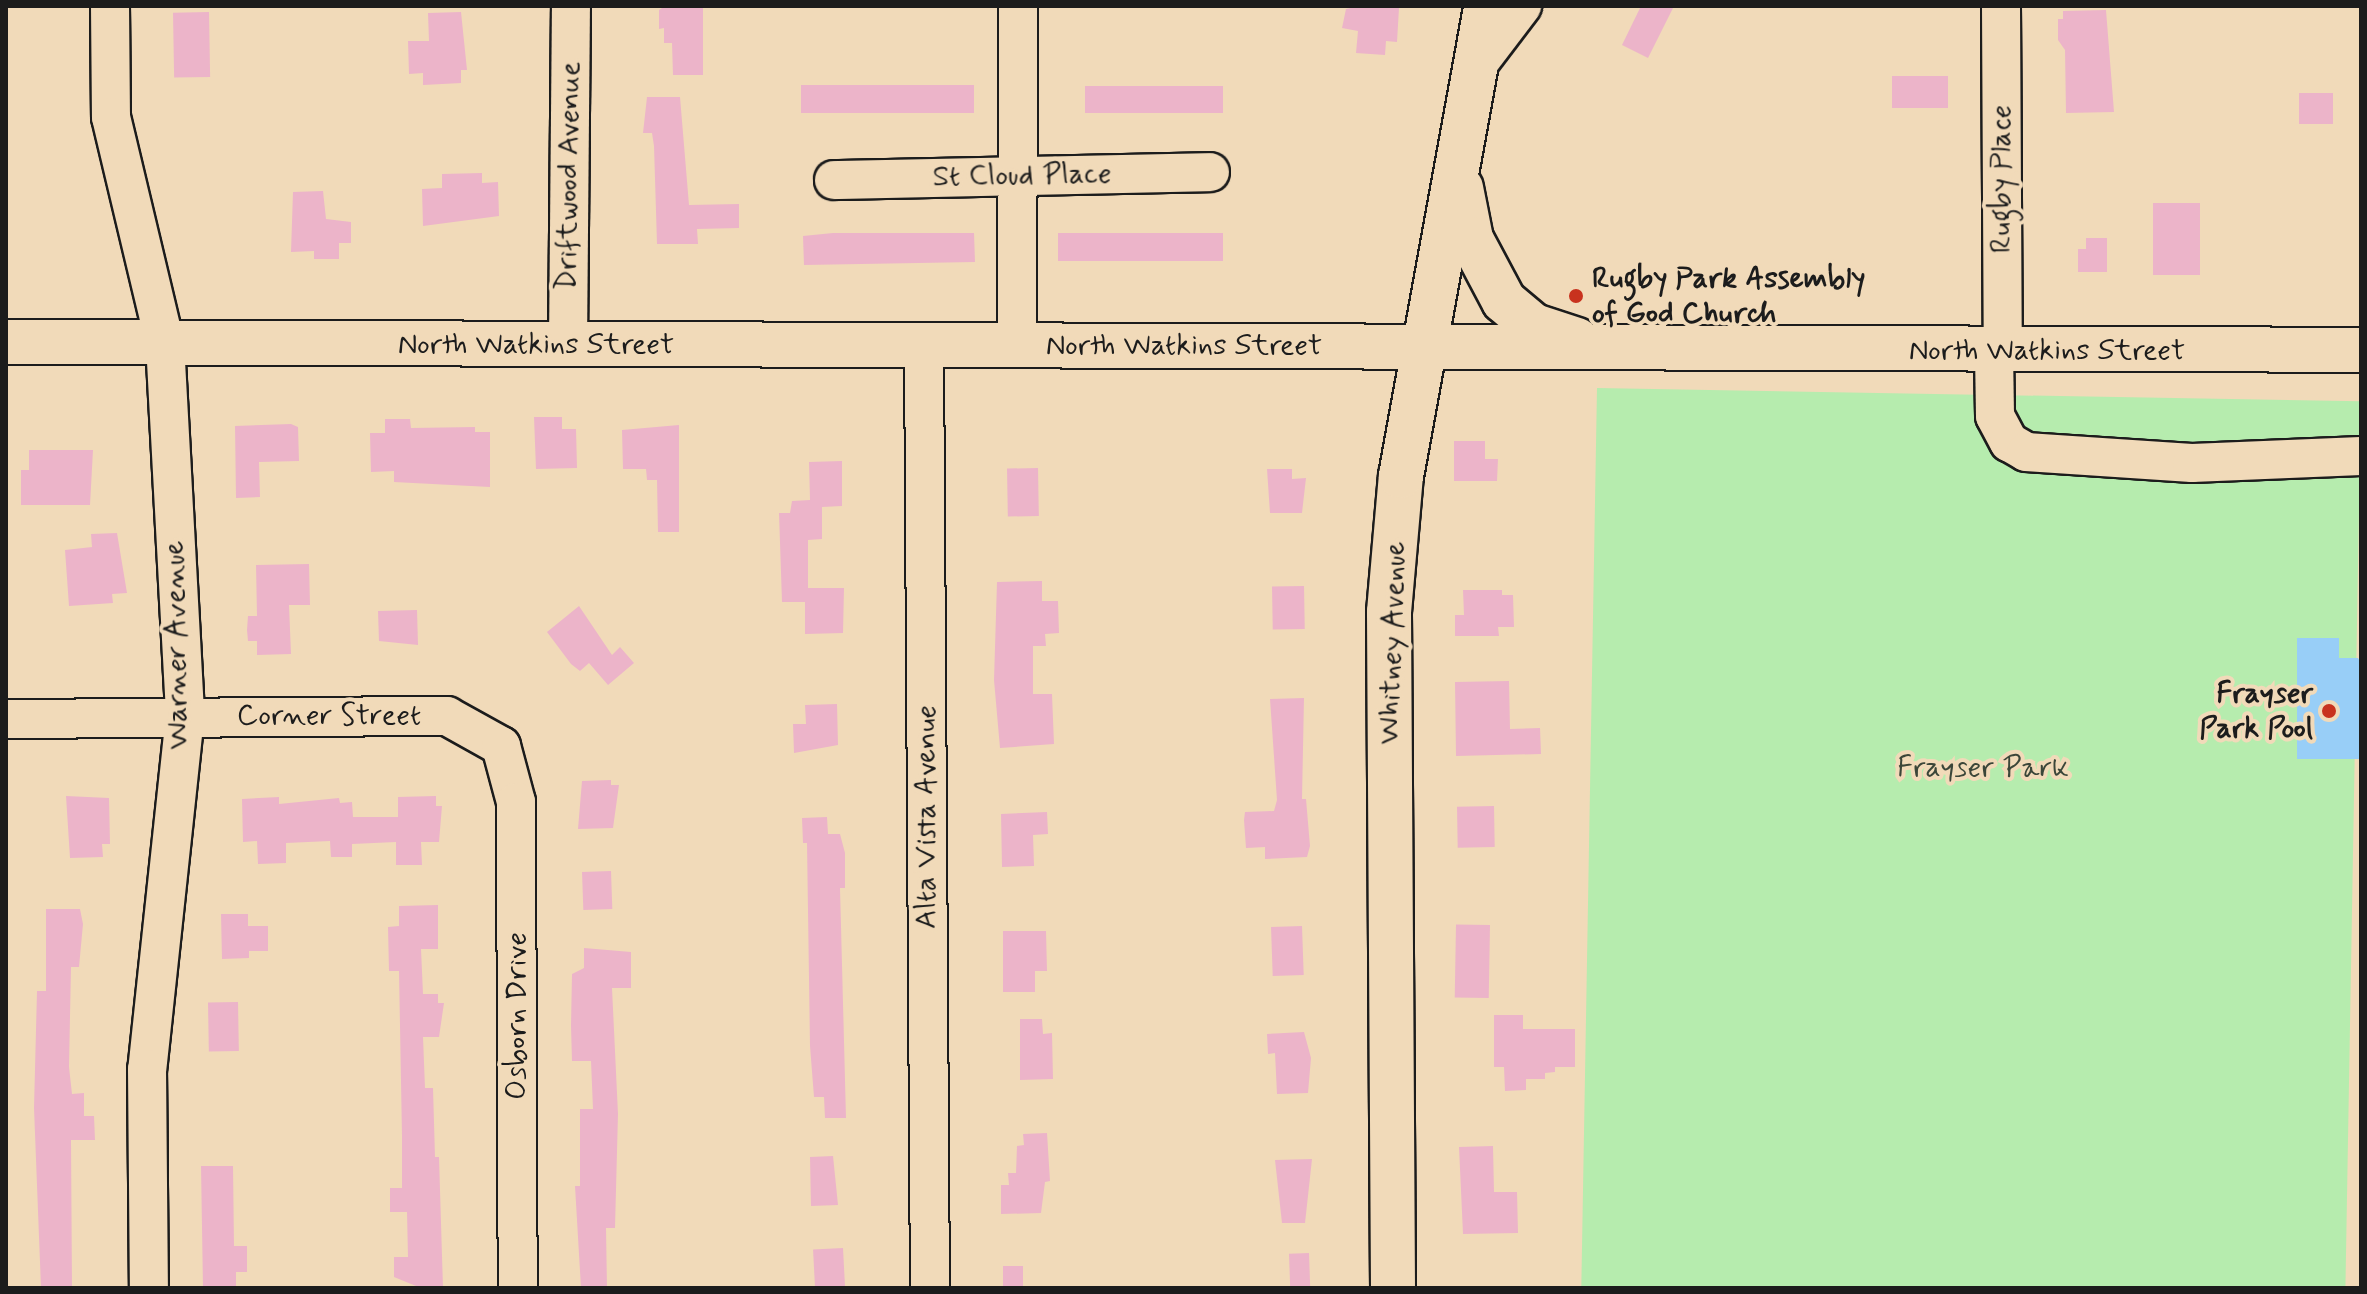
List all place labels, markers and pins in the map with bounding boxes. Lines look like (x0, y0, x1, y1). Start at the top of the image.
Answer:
place label: Rugby Park Assembly of God Church (1592, 261, 1871, 332)
marker: Rugby Park Assembly of God Church (1567, 287, 1585, 305)
place label: Frayser Park Pool (2199, 676, 2313, 746)
marker: Frayser Park Pool (2320, 702, 2338, 720)

